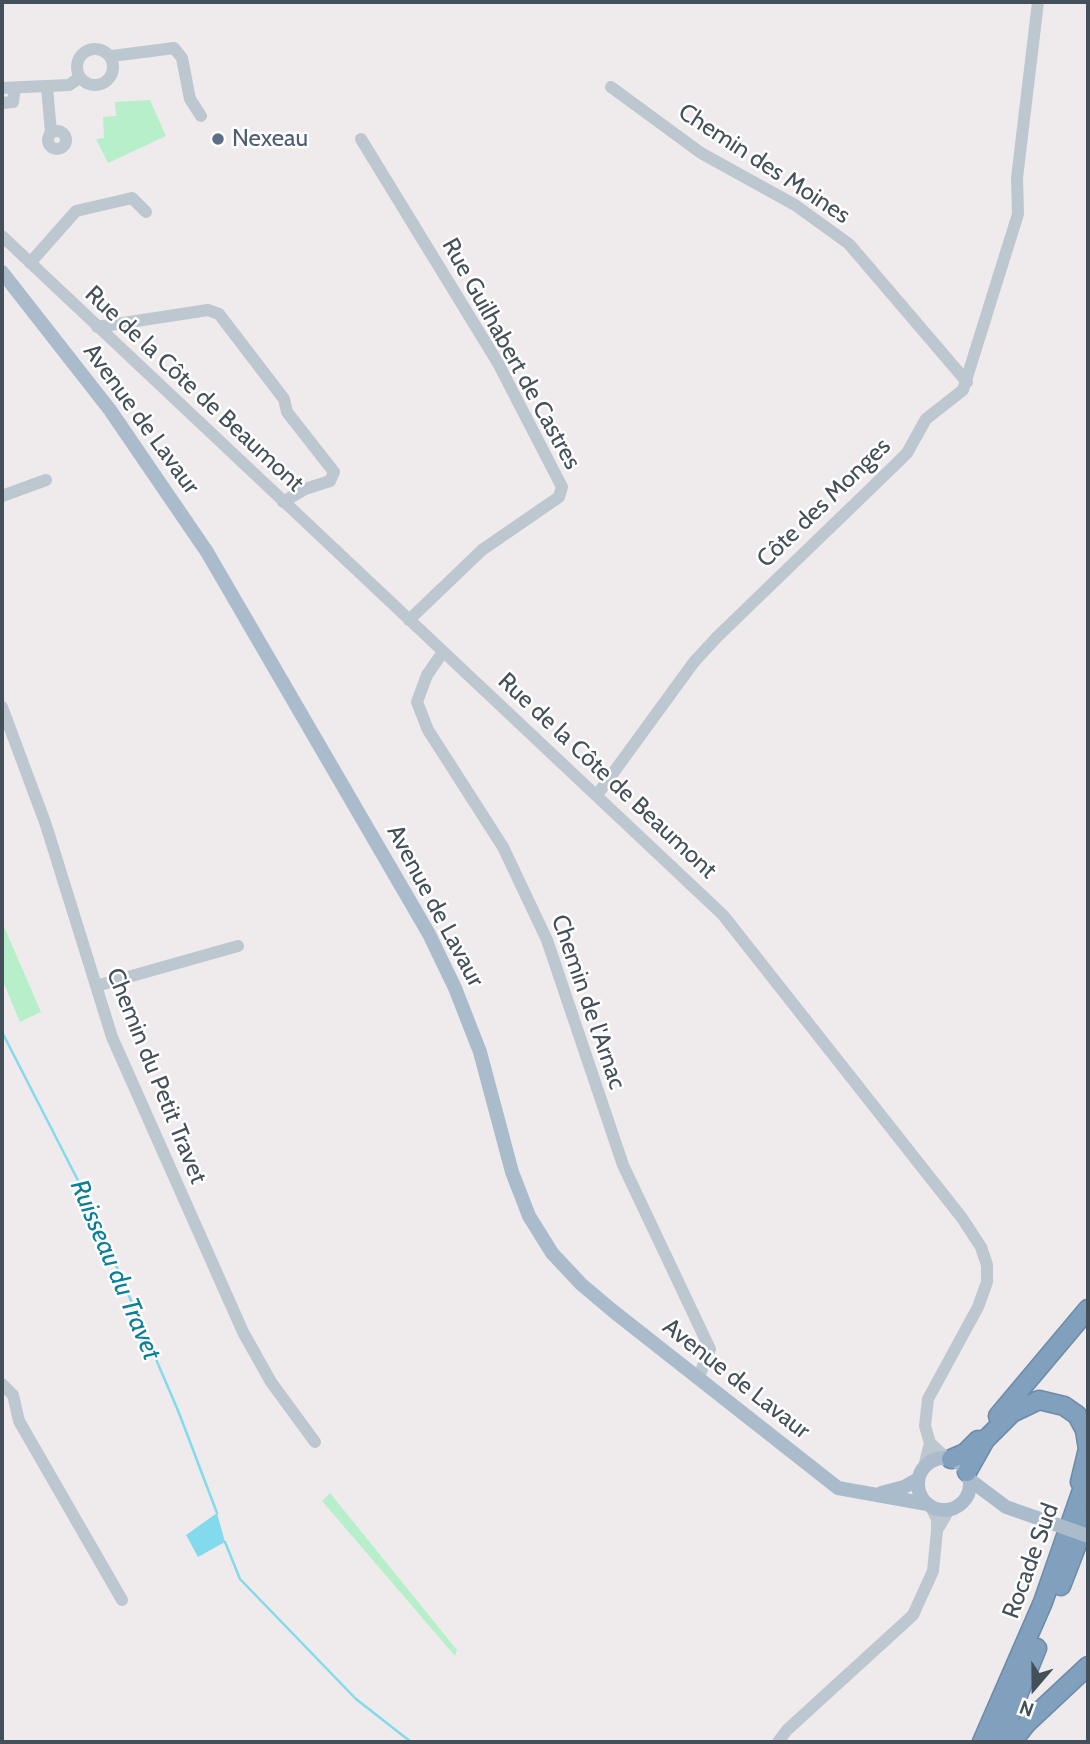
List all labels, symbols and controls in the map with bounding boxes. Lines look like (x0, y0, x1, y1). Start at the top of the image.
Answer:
street label: Chemin des Moines (673, 98, 855, 230)
place label: Nexeau (232, 125, 308, 153)
marker: Nexeau (210, 131, 226, 147)
street label: Rue Guilhabert de Castres (435, 233, 587, 475)
street label: Rue de la Côte de Beaumont (79, 280, 309, 498)
street label: Avenue de Lavaur (77, 338, 205, 500)
street label: Côte des Monges (751, 432, 897, 574)
street label: Rue de la Côte de Beaumont (492, 667, 722, 885)
street label: Avenue de Lavaur (380, 820, 490, 992)
street label: Chemin de l'Arnac (545, 911, 631, 1093)
street label: Chemin du Petit Travet (100, 964, 212, 1188)
water label: Ruisseau du Travet (63, 1175, 167, 1365)
street label: Avenue de Lavaur (657, 1313, 815, 1445)
street label: Rocade Sud (997, 1500, 1065, 1622)
north arrow (999, 1653, 1069, 1723)
text: N (1016, 1695, 1037, 1721)

